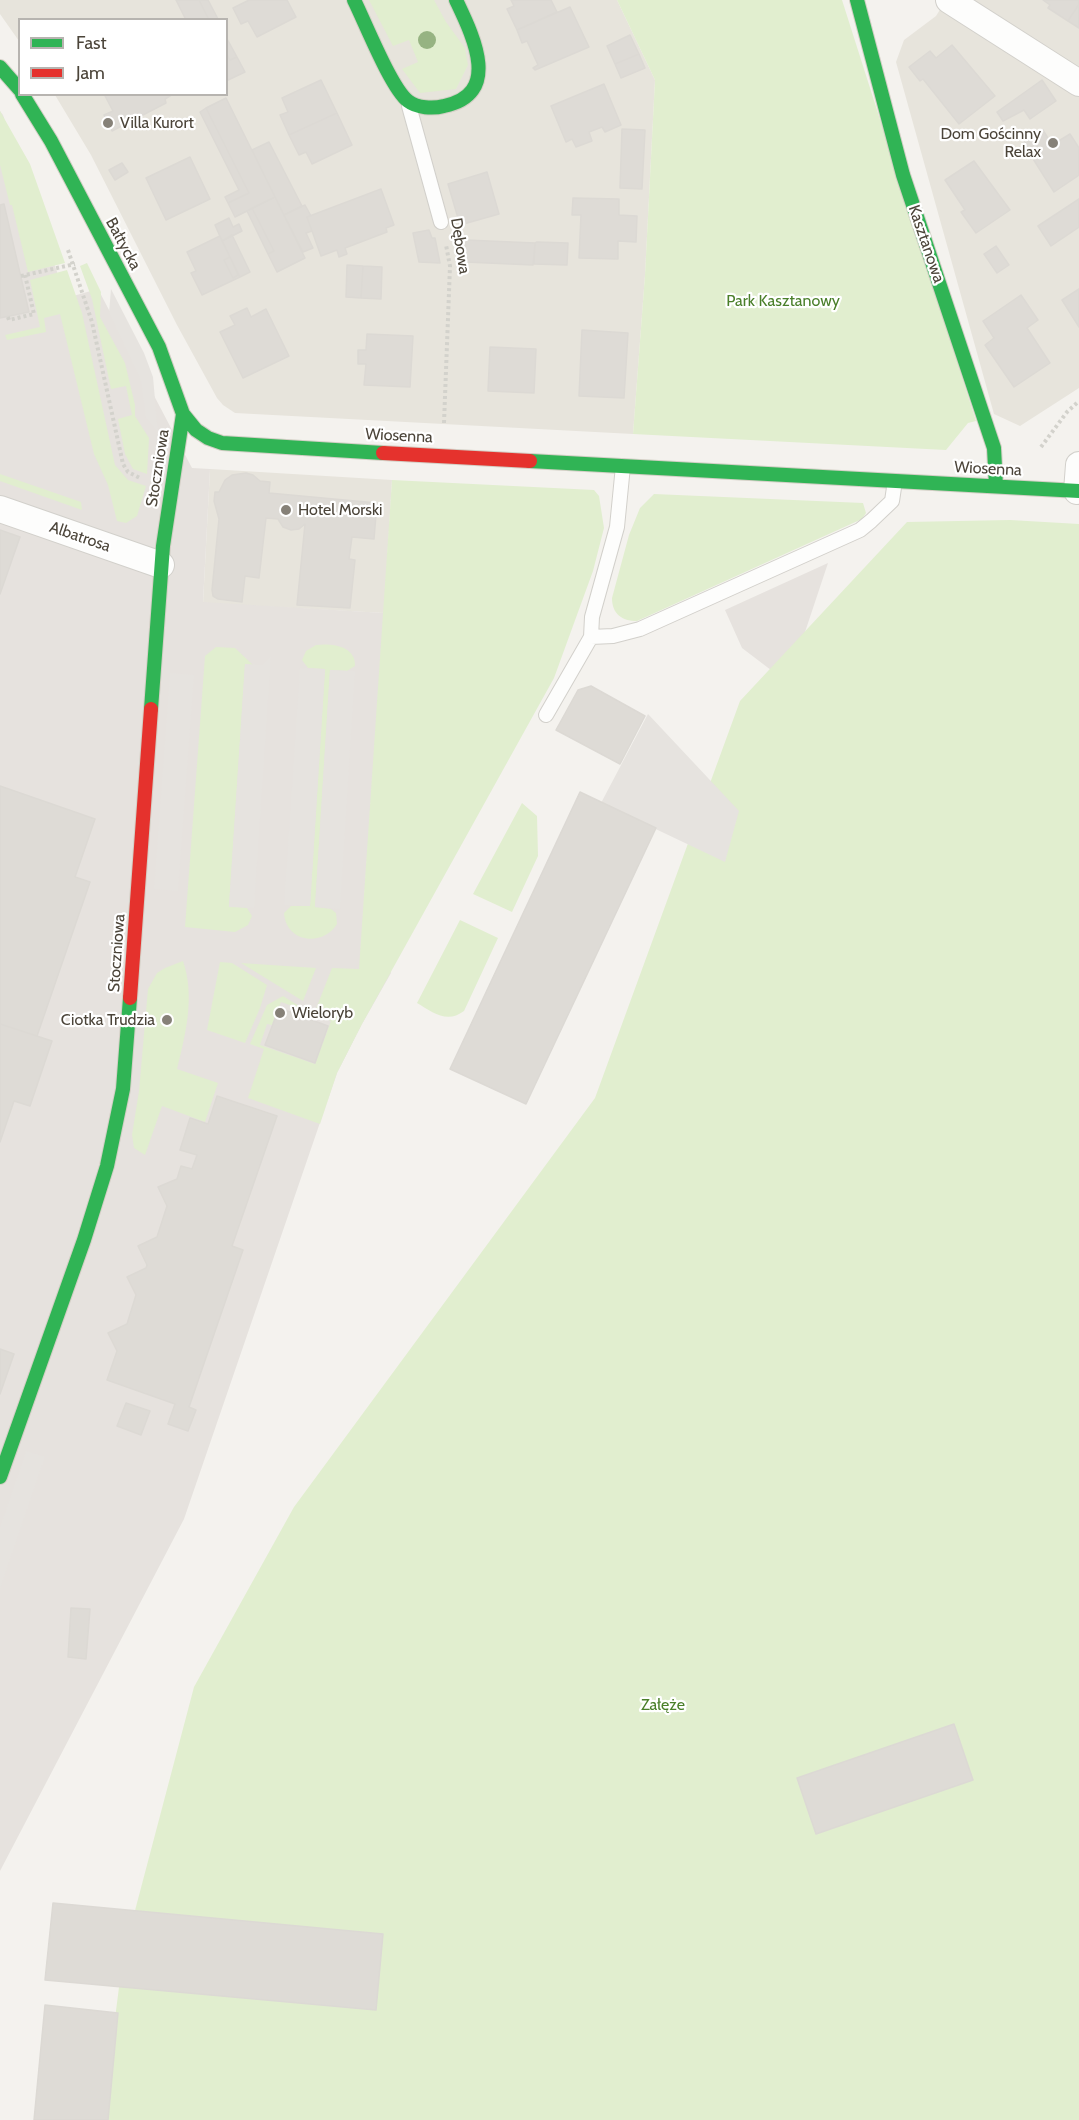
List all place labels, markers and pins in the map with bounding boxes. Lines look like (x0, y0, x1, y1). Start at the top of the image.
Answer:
place label: Villa Kurort (120, 113, 194, 133)
marker: Villa Kurort (101, 116, 115, 130)
place label: Dom Gościnny Relax (941, 124, 1041, 162)
marker: Dom Gościnny Relax (1046, 136, 1060, 150)
place label: Hotel Morski (298, 500, 382, 520)
marker: Hotel Morski (279, 503, 293, 517)
place label: Wieloryb (292, 1003, 353, 1023)
marker: Wieloryb (273, 1006, 287, 1020)
place label: Ciotka Trudzia (61, 1010, 155, 1030)
marker: Ciotka Trudzia (160, 1013, 174, 1027)

